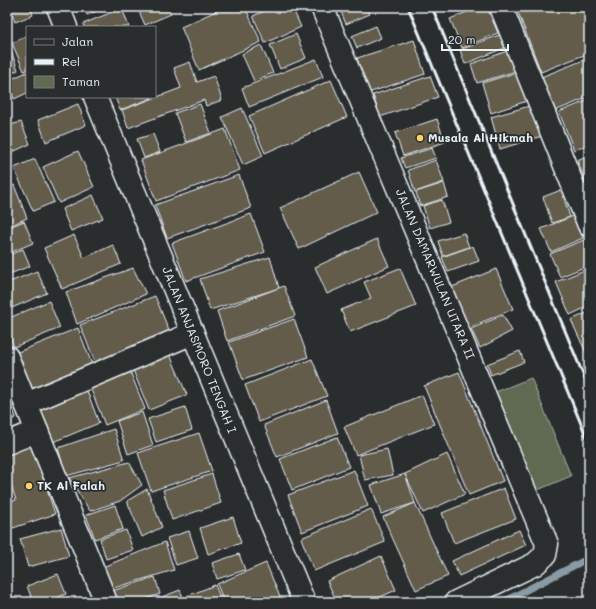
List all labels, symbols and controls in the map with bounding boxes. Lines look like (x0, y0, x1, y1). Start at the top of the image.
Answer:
legend (26, 26, 156, 98)
scale bar (442, 26, 508, 52)
text: 20 m (448, 31, 476, 47)
text: Jalan (62, 33, 93, 49)
text: Rel (62, 53, 80, 69)
text: Taman (62, 73, 100, 89)
place label: Musala Al Hikmah (428, 129, 533, 145)
marker: Musala Al Hikmah (415, 133, 425, 143)
street label: JALAN DAMARWULAN UTARA II (393, 186, 479, 361)
street label: JALAN ANJASMORO TENGAH I (159, 264, 241, 435)
place label: TK Al Falah (37, 477, 105, 493)
marker: TK Al Falah (24, 481, 34, 491)

